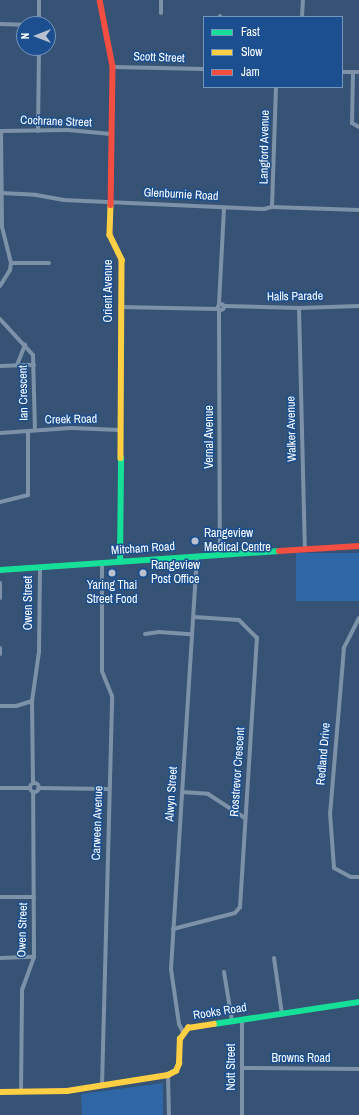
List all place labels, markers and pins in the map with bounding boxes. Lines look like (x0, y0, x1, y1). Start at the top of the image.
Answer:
place label: Rangeview Medical Centre (204, 527, 271, 555)
marker: Rangeview Medical Centre (189, 535, 201, 547)
place label: Rangeview Post Office (151, 559, 200, 587)
marker: Yaring Thai Street Food (107, 568, 117, 578)
marker: Rangeview Post Office (138, 568, 148, 578)
place label: Yaring Thai Street Food (87, 579, 137, 607)

